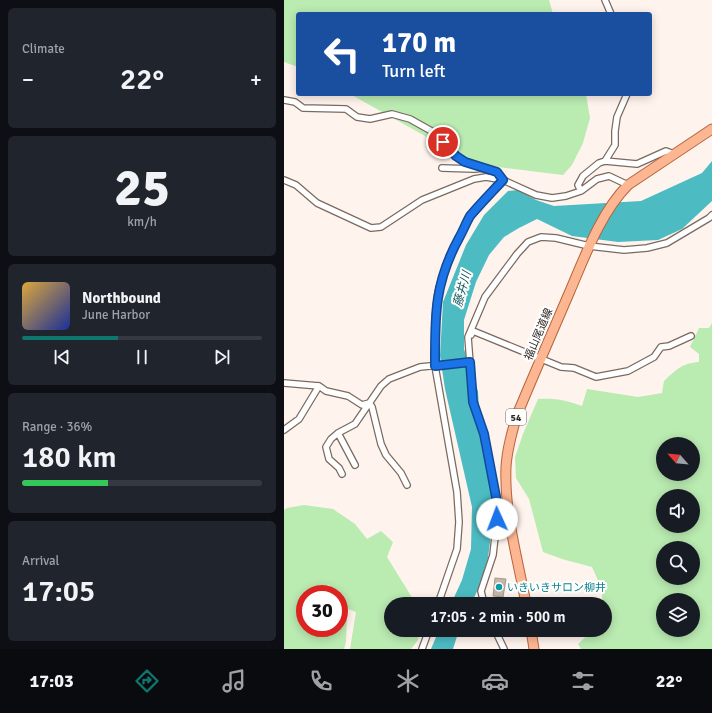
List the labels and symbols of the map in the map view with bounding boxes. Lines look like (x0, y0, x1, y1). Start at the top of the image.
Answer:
pin (426, 125, 460, 159)
water label: 藤井川 (450, 268, 475, 309)
street label: 福山尾道線 (522, 306, 555, 362)
road number: 54 (506, 409, 526, 425)
north arrow (656, 437, 700, 481)
position arrow (476, 498, 518, 540)
place label: いきいきサロン柳井 (507, 581, 606, 594)
marker: いきいきサロン柳井 (494, 582, 504, 592)
speed limit sign: 30 (296, 585, 348, 637)

